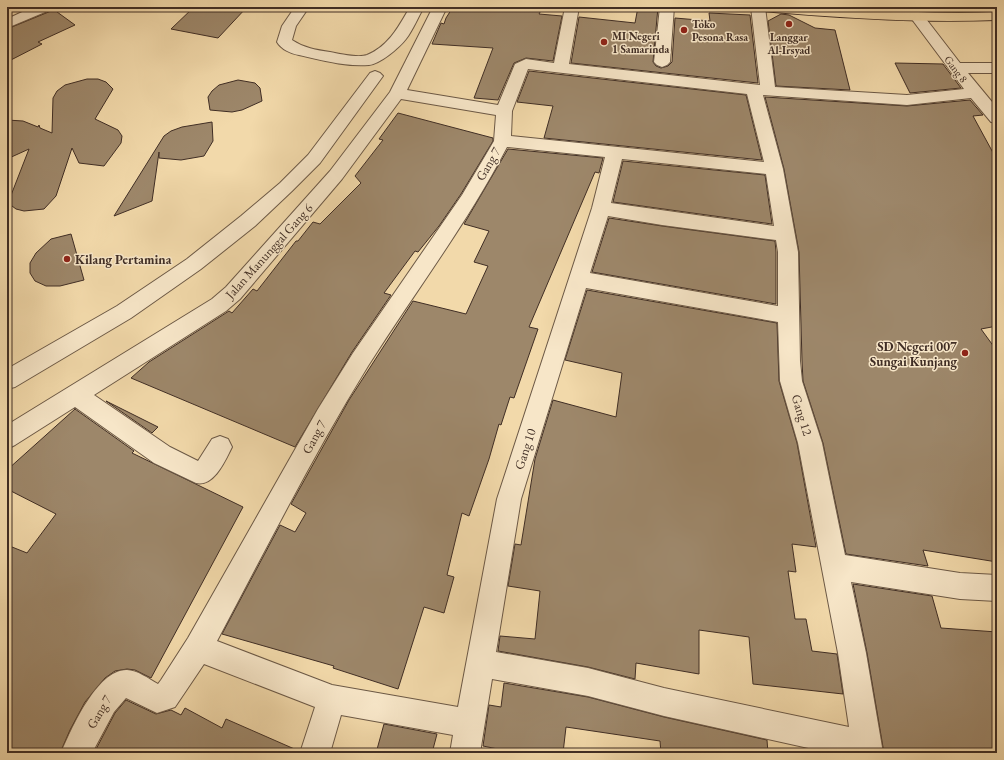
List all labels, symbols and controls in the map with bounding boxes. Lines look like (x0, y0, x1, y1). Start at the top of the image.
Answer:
place label: Toko Pesona Rasa (692, 17, 748, 44)
marker: Langgar Al-Irsyad (784, 19, 794, 29)
marker: Toko Pesona Rasa (679, 25, 689, 35)
place label: MI Negeri 1 Samarinda (612, 29, 669, 56)
place label: Langgar Al-Irsyad (767, 30, 810, 57)
marker: MI Negeri 1 Samarinda (599, 37, 609, 47)
street label: Gang 8 (941, 53, 971, 85)
street label: Gang 7 (472, 143, 505, 184)
street label: Jalan Manunggal Gang 6 (221, 200, 316, 303)
place label: Kilang Pertamina (75, 251, 172, 268)
marker: Kilang Pertamina (62, 254, 72, 264)
place label: SD Negeri 007 Sungai Kunjang (870, 338, 957, 370)
marker: SD Negeri 007 Sungai Kunjang (960, 348, 970, 358)
street label: Gang 12 (788, 392, 817, 438)
street label: Gang 7 (298, 416, 330, 457)
street label: Gang 10 (510, 426, 540, 472)
street label: Gang 7 (83, 691, 116, 732)

